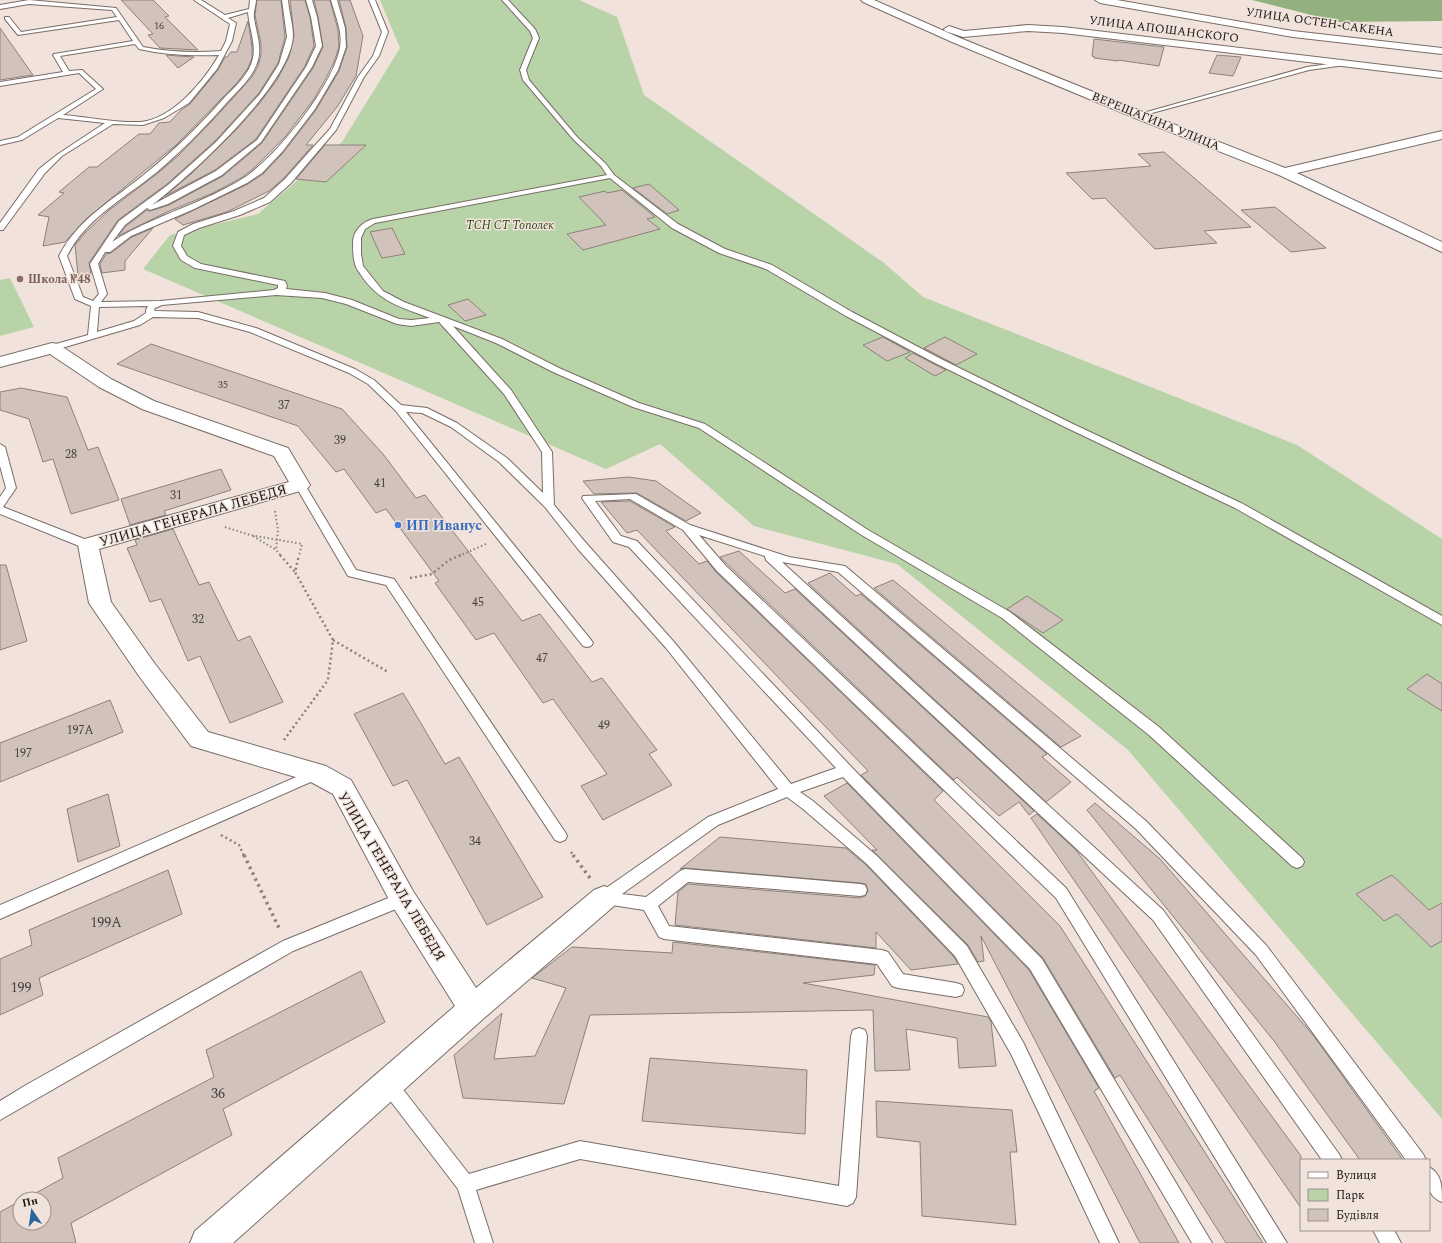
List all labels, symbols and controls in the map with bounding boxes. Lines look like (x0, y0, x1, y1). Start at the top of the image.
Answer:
street label: УЛИЦА ОСТЕН-САКЕНА (1245, 3, 1395, 42)
street label: УЛИЦА АПОШАНСКОГО (1088, 11, 1240, 48)
house number: 16 (154, 18, 164, 34)
street label: ВЕРЕЩАГИНА УЛИЦА (1089, 87, 1223, 156)
park label: ТСН СТ Тополек (466, 216, 554, 235)
place label: Школа №48 (28, 270, 91, 289)
marker: Школа №48 (15, 274, 25, 284)
house number: 35 (218, 377, 228, 393)
house number: 37 (278, 396, 290, 415)
house number: 39 (334, 431, 346, 450)
house number: 28 (65, 445, 77, 464)
house number: 41 (374, 474, 386, 493)
street label: УЛИЦА ГЕНЕРАЛА ЛЕБЕДЯ (97, 479, 289, 552)
house number: 31 (170, 486, 182, 505)
place label: ИП Иванус (406, 515, 482, 536)
marker: ИП Иванус (393, 520, 403, 530)
house number: 45 (472, 593, 484, 612)
house number: 32 (192, 610, 204, 629)
house number: 47 (536, 649, 548, 668)
house number: 49 (598, 716, 610, 735)
house number: 197А (66, 721, 94, 740)
house number: 197 (14, 744, 32, 763)
street label: УЛИЦА ГЕНЕРАЛА ЛЕБЕДЯ (333, 788, 451, 965)
house number: 34 (469, 832, 481, 851)
house number: 199А (90, 912, 122, 933)
house number: 199 (11, 977, 32, 998)
house number: 36 (211, 1083, 225, 1104)
legend (1300, 1159, 1430, 1231)
text: Вулиця (1336, 1166, 1377, 1185)
text: Парк (1336, 1186, 1365, 1205)
north arrow (12, 1191, 52, 1231)
text: Пн (20, 1192, 40, 1212)
text: Будівля (1336, 1206, 1379, 1225)

